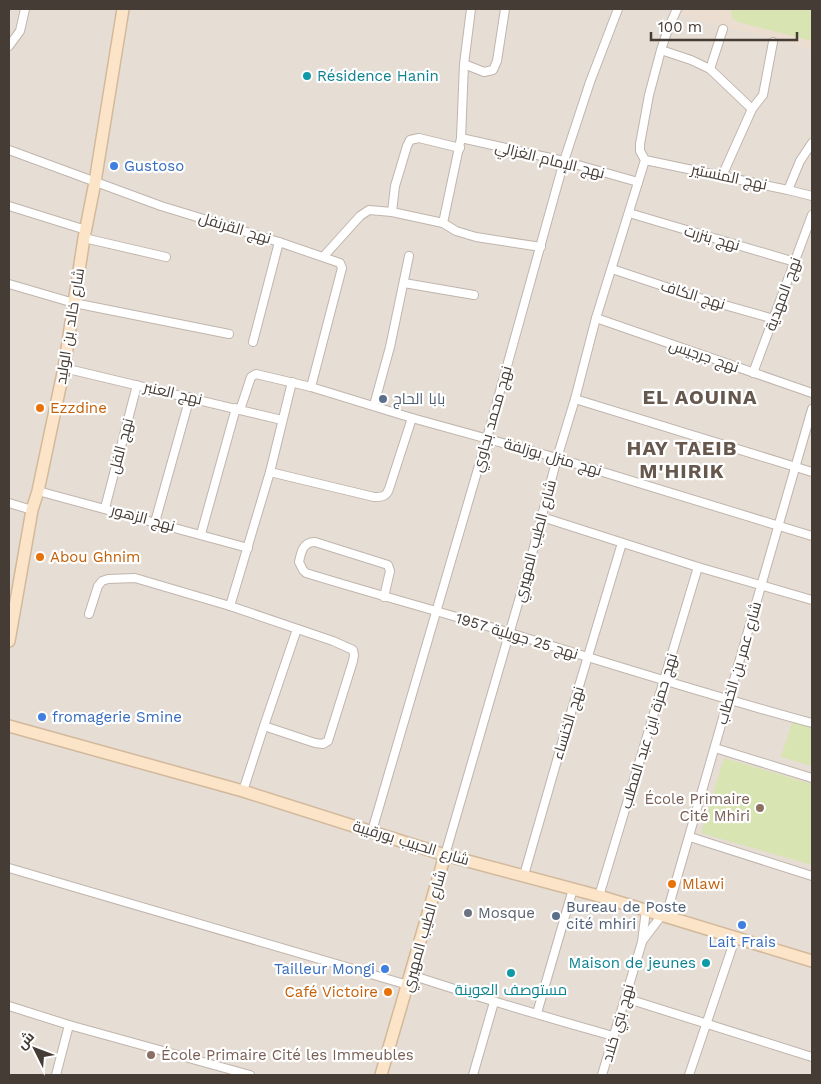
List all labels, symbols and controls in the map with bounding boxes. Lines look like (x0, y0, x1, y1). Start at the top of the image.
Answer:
scale bar (651, 10, 797, 42)
text: 100 m (658, 18, 702, 36)
place label: Résidence Hanin (317, 67, 439, 85)
marker: Résidence Hanin (301, 70, 313, 82)
street label: نهج الإمام الغزالي (493, 138, 607, 185)
place label: Gustoso (124, 157, 184, 175)
marker: Gustoso (108, 160, 120, 172)
street label: نهج المنستير (688, 160, 769, 196)
street label: نهج القرنفل (196, 208, 273, 249)
street label: نهج بنزرت (681, 221, 742, 256)
street label: نهج المهدية (761, 255, 807, 334)
street label: شارع خالد بن الوليد (52, 267, 90, 386)
street label: نهج الكاف (658, 277, 727, 315)
street label: نهج جرجيس (666, 336, 741, 378)
street label: نهج محمد بجاوي (468, 364, 519, 475)
street label: نهج العنبر (141, 377, 204, 410)
district label: EL AOUINA (642, 385, 758, 409)
place label: بابا الحاج (393, 390, 445, 410)
marker: بابا الحاج (377, 393, 389, 405)
place label: Ezzdine (50, 399, 107, 417)
marker: Ezzdine (34, 402, 46, 414)
street label: نهج الفل (105, 416, 139, 476)
street label: نهج منزل بوزلفة (501, 434, 604, 482)
district label: HAY TAEIB M'HIRIK (627, 436, 737, 483)
street label: شارع الطيب المهيري (510, 478, 563, 605)
street label: نهج الزهور (107, 501, 177, 537)
place label: Abou Ghnim (50, 548, 140, 566)
marker: Abou Ghnim (34, 551, 46, 563)
street label: شارع عمر بن الخطاب (713, 599, 767, 727)
street label: نهج 25 جويلية 1957 (453, 609, 580, 665)
street label: نهج حمزة ابن عبد المطلب (617, 651, 683, 812)
street label: نهج الخنساء (548, 684, 590, 762)
place label: fromagerie Smine (52, 708, 182, 726)
marker: fromagerie Smine (36, 711, 48, 723)
place label: École Primaire Cité Mhiri (644, 790, 750, 825)
marker: École Primaire Cité Mhiri (754, 802, 766, 814)
street label: شارع الحبيب بورقيبة (350, 817, 471, 871)
street label: شارع الطيب المهيري (398, 868, 453, 995)
place label: Mlawi (682, 875, 724, 893)
marker: Mlawi (666, 878, 678, 890)
place label: Bureau de Poste cité mhiri (566, 898, 686, 933)
place label: Mosque (478, 904, 535, 922)
marker: Mosque (462, 907, 474, 919)
marker: Bureau de Poste cité mhiri (550, 910, 562, 922)
marker: Lait Frais (736, 919, 748, 931)
place label: Lait Frais (708, 933, 776, 951)
place label: Maison de jeunes (569, 954, 696, 972)
marker: Maison de jeunes (700, 957, 712, 969)
place label: Tailleur Mongi (274, 960, 375, 978)
marker: Tailleur Mongi (379, 963, 391, 975)
marker: مستوصف العوينة (505, 967, 517, 979)
place label: مستوصف العوينة (455, 981, 567, 999)
street label: نهج بني خلاد (598, 982, 641, 1065)
place label: Café Victoire (284, 983, 378, 1001)
marker: Café Victoire (382, 986, 394, 998)
north arrow (10, 1024, 60, 1074)
text: ش (13, 1028, 38, 1053)
place label: École Primaire Cité les Immeubles (161, 1046, 414, 1064)
marker: École Primaire Cité les Immeubles (145, 1049, 157, 1061)

